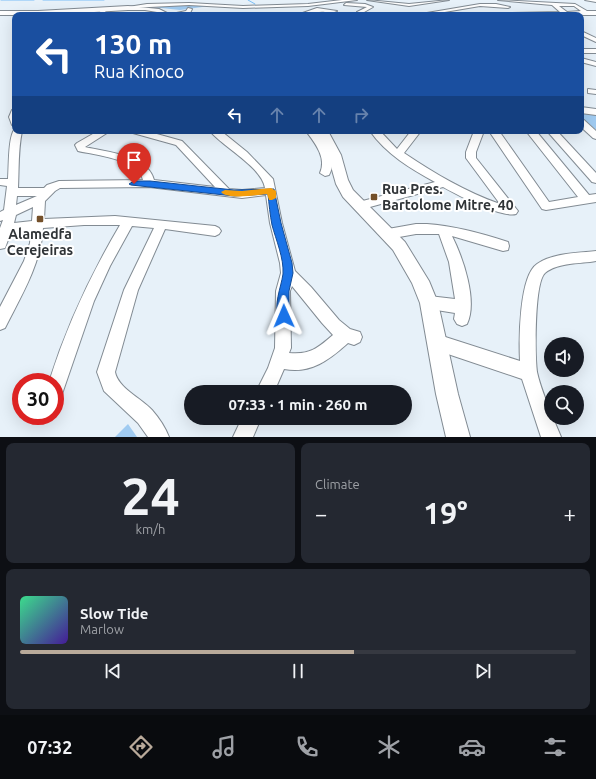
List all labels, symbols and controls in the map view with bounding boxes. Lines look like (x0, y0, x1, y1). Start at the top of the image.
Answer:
icon: left (28, 28, 80, 80)
text: 130 m (94, 28, 172, 59)
text: Rua Kinoco (94, 61, 184, 81)
icon: left (224, 104, 246, 126)
icon: ahead (266, 104, 288, 126)
icon: ahead (308, 104, 330, 126)
icon: right (350, 104, 372, 126)
pin (117, 143, 151, 184)
icon: arrive (123, 149, 145, 171)
place label: Rua Pres. Bartolome Mitre, 40 (382, 181, 514, 213)
marker: Rua Pres. Bartolome Mitre, 40 (369, 192, 379, 202)
marker: Alamedfa Cerejeiras (35, 214, 45, 224)
place label: Alamedfa Cerejeiras (7, 226, 74, 258)
position arrow (263, 295, 305, 337)
map controls (544, 337, 584, 425)
button: sound (544, 337, 584, 377)
speed limit sign: 30 (12, 373, 64, 425)
button: search (544, 385, 584, 425)
text: 07:33 · 1 min · 260 m (229, 396, 367, 413)
text: 24 (121, 467, 180, 525)
text: Climate (315, 477, 360, 491)
text: 19° (423, 496, 468, 530)
text: − (315, 501, 327, 526)
text: + (564, 501, 576, 526)
text: km/h (135, 522, 166, 536)
text: Slow Tide (80, 605, 148, 622)
text: Marlow (80, 622, 124, 636)
icon: previous (102, 660, 124, 682)
icon: pause (287, 660, 309, 682)
icon: next (472, 660, 494, 682)
icon: directions (127, 733, 155, 761)
icon: music (210, 733, 238, 761)
icon: phone (293, 733, 321, 761)
icon: climate (375, 733, 403, 761)
icon: car (458, 733, 486, 761)
icon: filters (541, 733, 569, 761)
text: 07:32 (27, 737, 72, 757)

